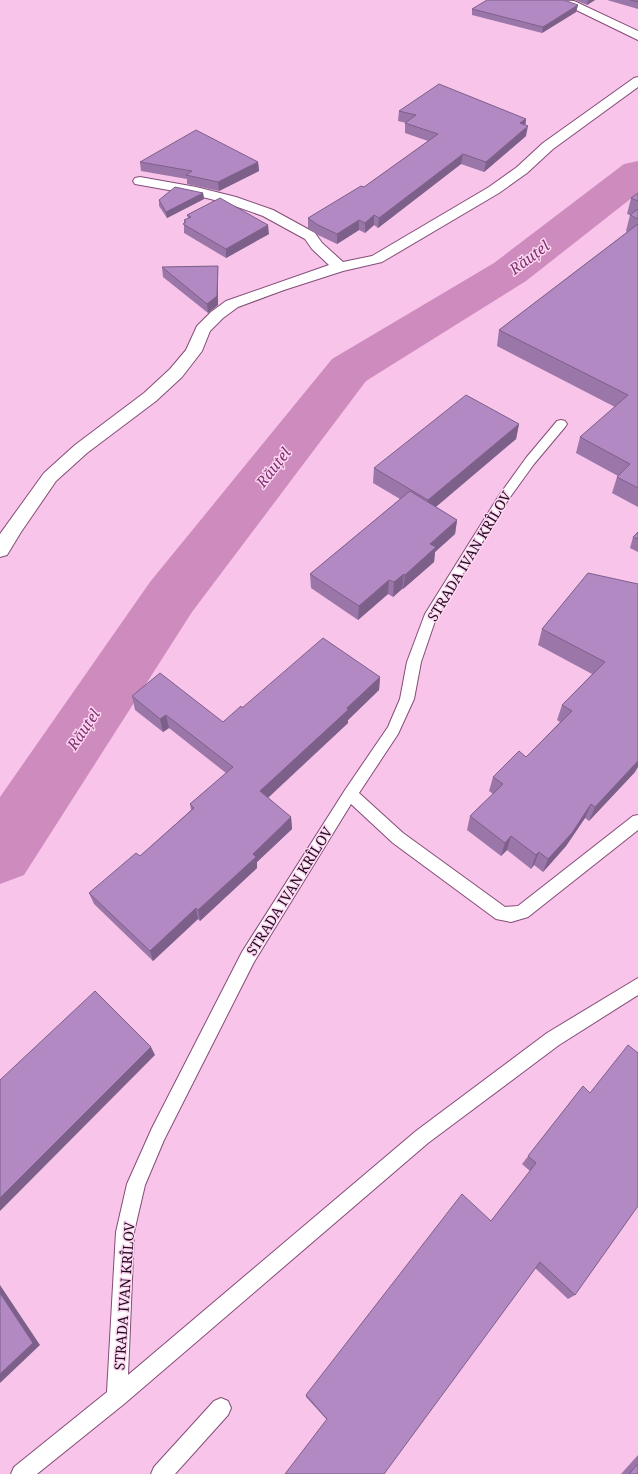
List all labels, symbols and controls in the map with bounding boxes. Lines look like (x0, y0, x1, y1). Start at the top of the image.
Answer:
water label: Răuțel (504, 235, 553, 279)
water label: Răuțel (251, 443, 295, 492)
street label: STRADA IVAN KRÎLOV (423, 487, 516, 625)
water label: Răuțel (62, 704, 104, 754)
street label: STRADA IVAN KRÎLOV (242, 823, 337, 959)
street label: STRADA IVAN KRÎLOV (109, 1221, 139, 1371)

